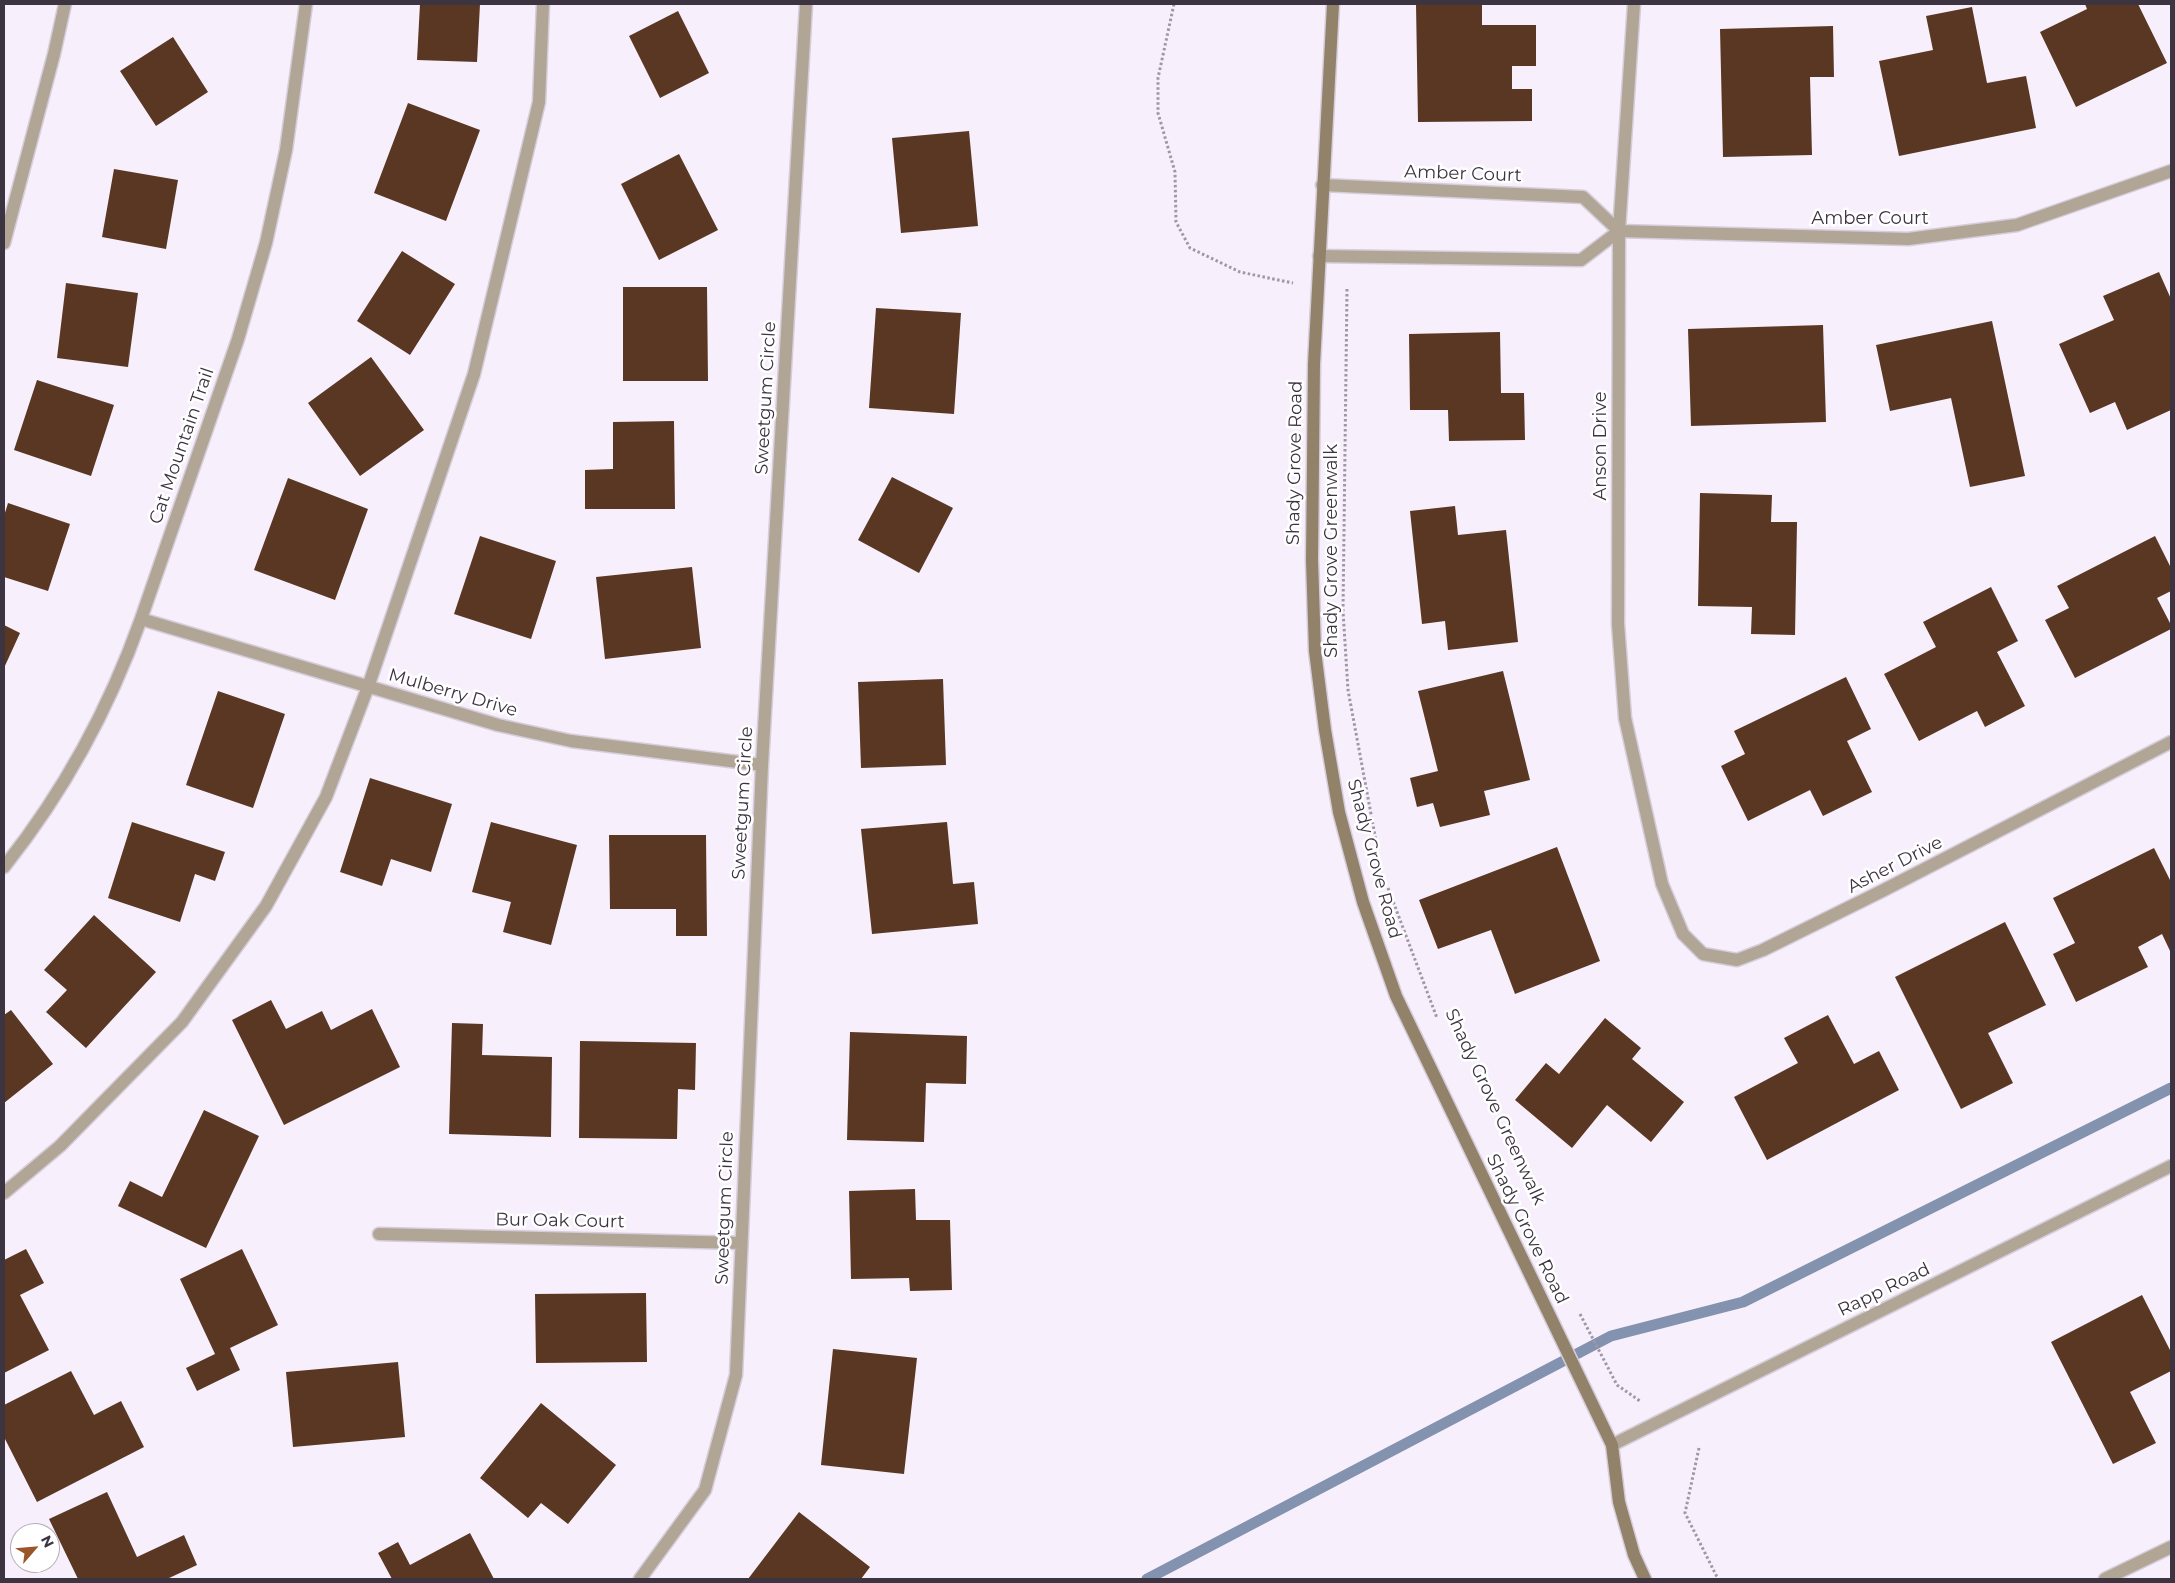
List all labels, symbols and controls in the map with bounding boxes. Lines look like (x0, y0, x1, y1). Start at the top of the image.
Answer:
street label: Amber Court (1404, 161, 1522, 187)
street label: Amber Court (1811, 208, 1929, 230)
street label: Sweetgum Circle (751, 321, 781, 475)
street label: Cat Mountain Trail (145, 365, 219, 527)
street label: Shady Grove Road (1283, 381, 1307, 545)
street label: Anson Drive (1590, 391, 1612, 501)
street label: Shady Grove Greenwalk (1321, 444, 1343, 658)
street label: Mulberry Drive (386, 664, 520, 722)
street label: Sweetgum Circle (728, 726, 758, 880)
street label: Shady Grove Road (1342, 777, 1406, 941)
street label: Asher Drive (1844, 832, 1946, 898)
street label: Shady Grove Greenwalk (1440, 1006, 1550, 1208)
street label: Sweetgum Circle (712, 1131, 738, 1285)
street label: Shady Grove Road (1481, 1150, 1573, 1308)
street label: Bur Oak Court (495, 1209, 625, 1233)
street label: Rapp Road (1834, 1258, 1934, 1322)
north arrow (10, 1523, 60, 1573)
text: N (37, 1533, 58, 1551)

